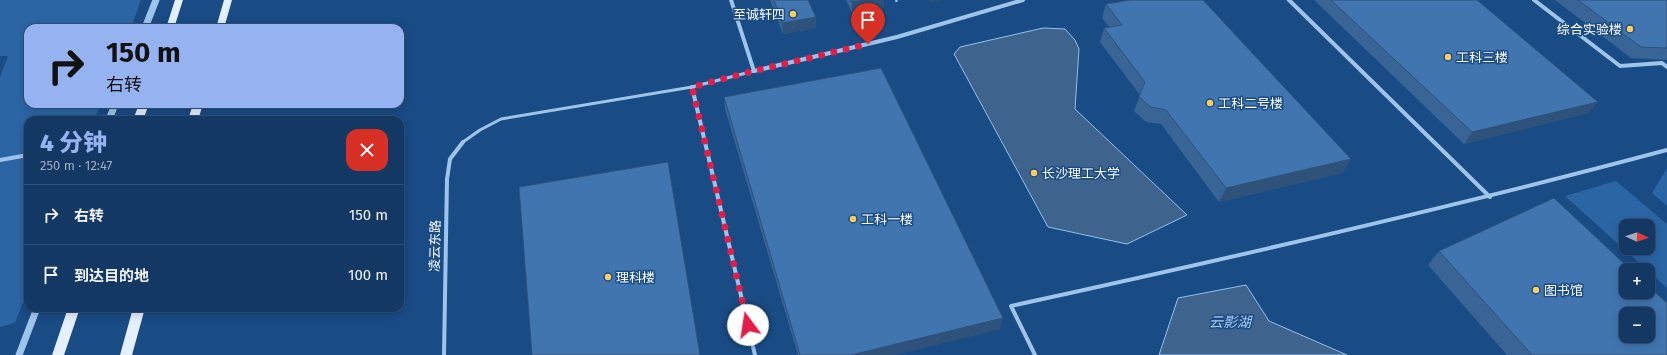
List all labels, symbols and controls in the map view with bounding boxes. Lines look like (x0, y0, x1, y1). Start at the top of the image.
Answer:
pin (851, 3, 885, 44)
place label: 至诚轩四 (733, 7, 785, 22)
marker: 至诚轩四 (788, 9, 798, 19)
icon: arrive (857, 9, 879, 31)
place label: 综合实验楼 (1557, 22, 1622, 37)
marker: 综合实验楼 (1625, 24, 1635, 34)
text: 150 m (106, 36, 181, 69)
icon: right (40, 40, 92, 92)
place label: 工科三楼 (1456, 50, 1508, 65)
marker: 工科三楼 (1443, 52, 1453, 62)
text: 右转 (106, 74, 142, 96)
place label: 工科二号楼 (1218, 96, 1283, 111)
marker: 工科二号楼 (1205, 98, 1215, 108)
text: 4 分钟 (40, 129, 107, 157)
button: close (346, 129, 388, 171)
text: 250 m · 12:47 (40, 158, 112, 173)
place label: 长沙理工大学 (1042, 166, 1120, 181)
marker: 长沙理工大学 (1029, 168, 1039, 178)
icon: right (40, 204, 62, 226)
text: 150 m (349, 206, 388, 224)
text: 右转 (74, 207, 104, 225)
place label: 工科一楼 (861, 212, 913, 227)
marker: 工科一楼 (848, 214, 858, 224)
north arrow (1619, 219, 1655, 255)
map controls (1619, 219, 1655, 343)
street label: 凌云东路 (427, 220, 443, 272)
button: + (1619, 263, 1655, 299)
icon: arrive (40, 264, 62, 286)
text: 100 m (348, 266, 388, 284)
text: 到达目的地 (74, 267, 149, 285)
place label: 理科楼 (616, 270, 655, 285)
marker: 理科楼 (603, 272, 613, 282)
place label: 图书馆 (1544, 283, 1583, 298)
marker: 图书馆 (1531, 285, 1541, 295)
position arrow (727, 304, 769, 346)
button: − (1619, 307, 1655, 343)
water label: 云影湖 (1209, 314, 1253, 331)

